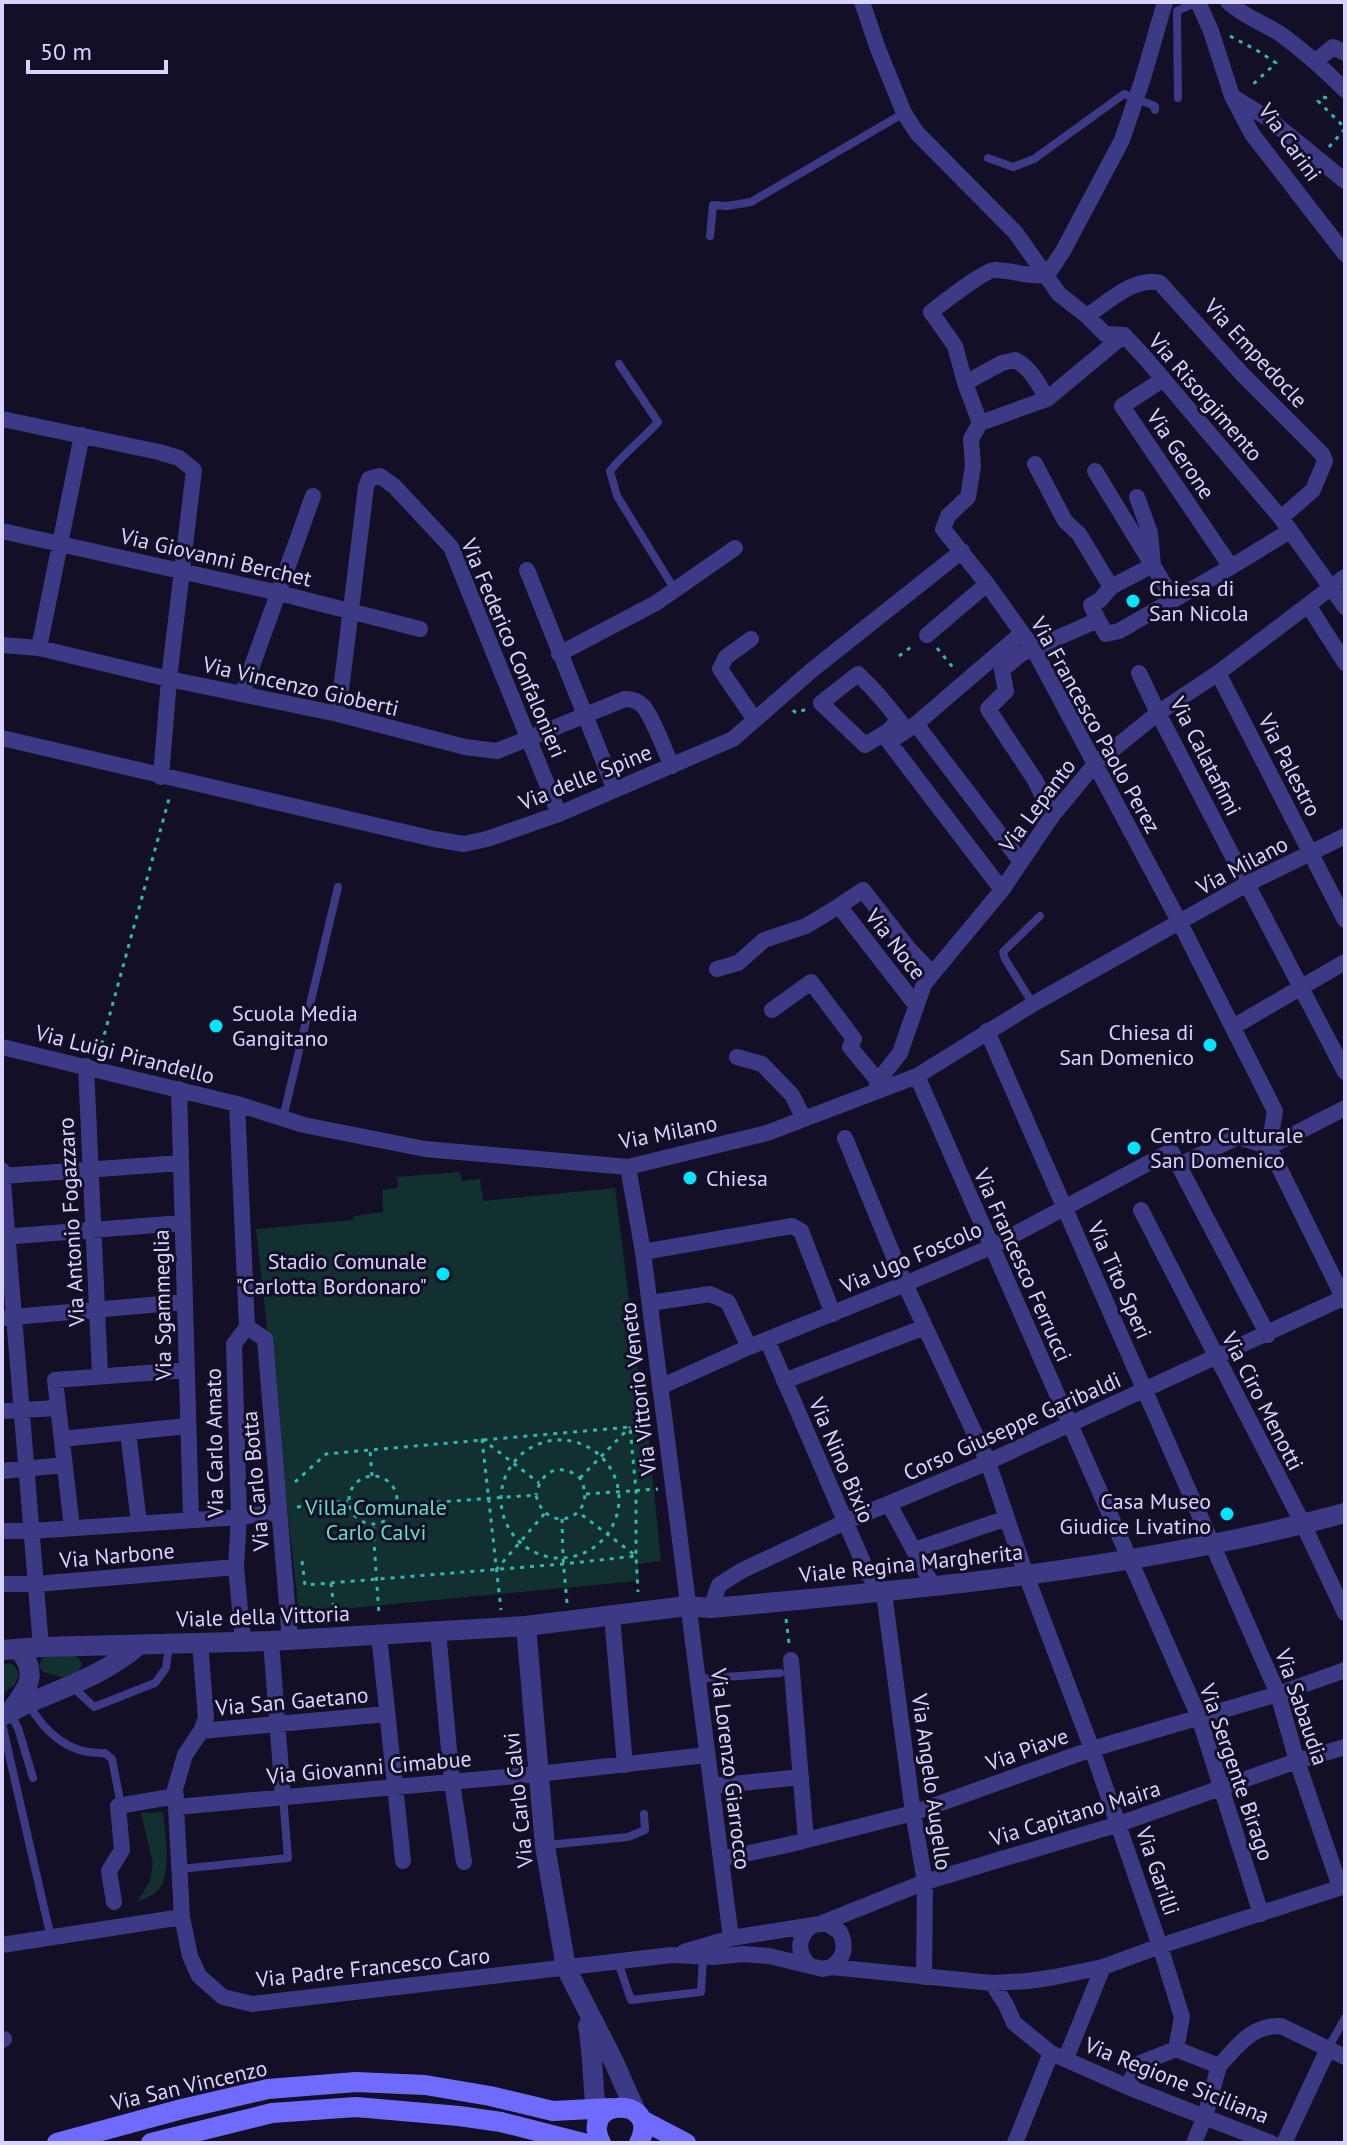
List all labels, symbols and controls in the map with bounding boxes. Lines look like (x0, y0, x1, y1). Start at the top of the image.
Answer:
scale bar (28, 24, 166, 74)
text: 50 m (40, 36, 92, 67)
street label: Via Carini (1252, 97, 1328, 186)
street label: Via Empedocle (1198, 292, 1314, 413)
street label: Via Risorgimento (1142, 326, 1269, 467)
street label: Via Gerone (1140, 403, 1221, 504)
street label: Via Giovanni Berchet (117, 521, 315, 593)
street label: Via Federico Confalonieri (455, 533, 573, 762)
place label: Chiesa di San Nicola (1149, 574, 1249, 627)
marker: Chiesa di San Nicola (1124, 592, 1142, 610)
street label: Via Francesco Paolo Perez (1024, 611, 1167, 838)
street label: Via Vincenzo Gioberti (199, 650, 402, 722)
street label: Via Calatafimi (1164, 691, 1248, 820)
street label: Via Palestro (1252, 708, 1328, 821)
street label: Via delle Spine (514, 738, 656, 817)
street label: Via Lepanto (992, 753, 1081, 858)
street label: Via Milano (1191, 829, 1293, 901)
street label: Via Noce (859, 902, 932, 985)
place label: Scuola Media Gangitano (232, 999, 358, 1052)
marker: Scuola Media Gangitano (207, 1017, 225, 1035)
street label: Via Luigi Pirandello (32, 1018, 218, 1090)
place label: Chiesa di San Domenico (1059, 1018, 1194, 1071)
marker: Chiesa di San Domenico (1201, 1036, 1219, 1054)
street label: Via Milano (615, 1109, 720, 1155)
street label: Via Antonio Fogazzaro (52, 1117, 91, 1328)
place label: Centro Culturale San Domenico (1150, 1121, 1303, 1174)
marker: Centro Culturale San Domenico (1125, 1139, 1143, 1157)
street label: Via Francesco Ferrucci (967, 1163, 1078, 1366)
place label: Chiesa (706, 1164, 768, 1192)
marker: Chiesa (681, 1169, 699, 1187)
street label: Via Ugo Foscolo (835, 1215, 986, 1300)
street label: Via Tito Speri (1081, 1216, 1158, 1343)
street label: Via Sgammeglia (147, 1229, 177, 1382)
place label: Stadio Comunale "Carlotta Bordonaro" (236, 1247, 427, 1300)
marker: Stadio Comunale "Carlotta Bordonaro" (434, 1265, 452, 1283)
street label: Via Vittorio Veneto (613, 1301, 663, 1478)
street label: Via Ciro Menotti (1216, 1326, 1310, 1475)
street label: Corso Giuseppe Garibaldi (899, 1365, 1125, 1487)
street label: Via Carlo Amato (199, 1368, 229, 1519)
street label: Via Nino Bixio (803, 1392, 881, 1527)
street label: Via Carlo Botta (235, 1410, 275, 1553)
place label: Casa Museo Giudice Livatino (1060, 1487, 1211, 1540)
park label: Villa Comunale Carlo Calvi (304, 1493, 447, 1546)
marker: Casa Museo Giudice Livatino (1218, 1505, 1236, 1523)
street label: Via Narbone (57, 1536, 176, 1574)
street label: Viale Regina Margherita (797, 1537, 1024, 1589)
street label: Viale della Vittoria (175, 1599, 350, 1633)
street label: Via Sabaudia (1269, 1644, 1335, 1769)
street label: Via Lorenzo Giarrocco (705, 1666, 757, 1871)
street label: Via Sergente Birago (1193, 1679, 1280, 1864)
street label: Via San Gaetano (213, 1680, 370, 1722)
street label: Via Angelo Augello (906, 1691, 958, 1872)
street label: Via Piave (981, 1721, 1072, 1777)
street label: Via Carlo Calvi (497, 1731, 539, 1870)
street label: Via Giovanni Cimabue (264, 1744, 473, 1790)
street label: Via Capitano Maira (985, 1774, 1164, 1853)
street label: Via Garilli (1130, 1822, 1186, 1919)
street label: Via Padre Francesco Caro (254, 1941, 491, 1993)
street label: Via Regione Siciliana (1080, 2030, 1273, 2130)
street label: Via San Vincenzo (107, 2053, 270, 2117)

